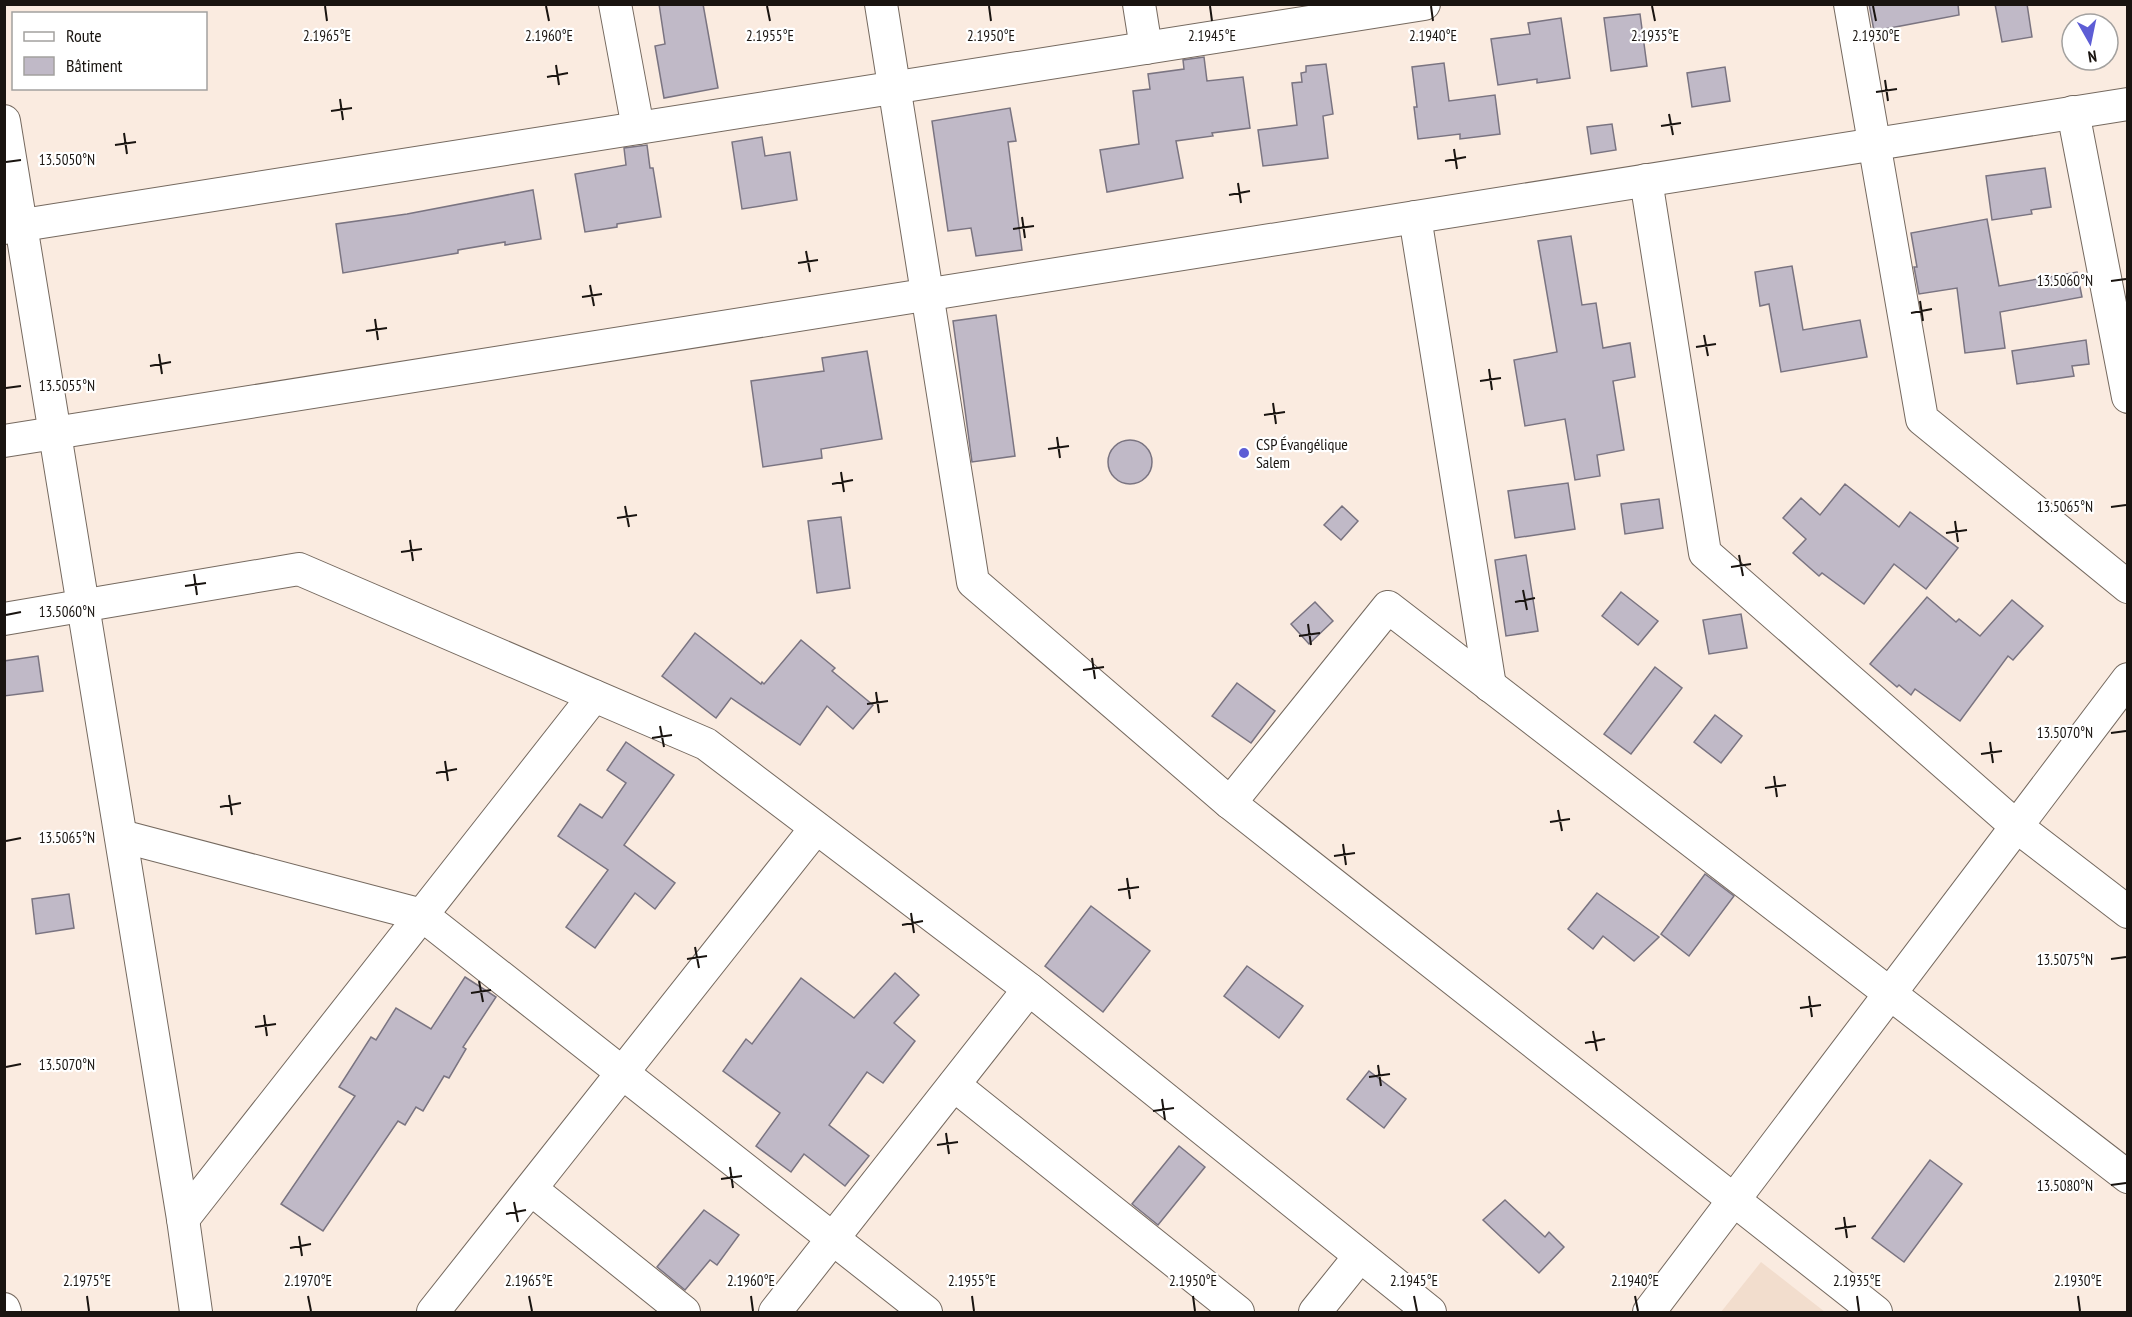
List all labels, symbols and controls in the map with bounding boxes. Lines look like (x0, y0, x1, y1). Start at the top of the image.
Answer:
legend (12, 12, 207, 90)
north arrow (2060, 12, 2120, 72)
text: Route (66, 24, 102, 47)
text: 2.1965°E (303, 26, 351, 45)
text: 2.1960°E (525, 26, 573, 45)
text: 2.1955°E (746, 26, 794, 45)
text: 2.1950°E (967, 26, 1015, 45)
text: 2.1945°E (1188, 26, 1236, 45)
text: 2.1940°E (1409, 26, 1457, 45)
text: 2.1935°E (1631, 26, 1679, 45)
text: 2.1930°E (1852, 26, 1900, 45)
text: N (2087, 46, 2098, 67)
text: Bâtiment (66, 54, 123, 77)
text: 13.5050°N (39, 150, 95, 169)
text: 13.5060°N (2037, 271, 2093, 290)
text: 13.5055°N (39, 376, 95, 395)
place label: CSP Évangélique Salem (1256, 434, 1348, 472)
marker: CSP Évangélique Salem (1237, 446, 1251, 460)
text: 13.5065°N (2037, 497, 2093, 516)
text: 13.5060°N (39, 602, 95, 621)
text: 13.5070°N (2037, 723, 2093, 742)
text: 13.5065°N (39, 828, 95, 847)
text: 13.5075°N (2037, 950, 2093, 969)
text: 13.5070°N (39, 1055, 95, 1074)
text: 13.5080°N (2037, 1176, 2093, 1195)
text: 2.1975°E (63, 1271, 111, 1290)
text: 2.1970°E (284, 1271, 332, 1290)
text: 2.1965°E (505, 1271, 553, 1290)
text: 2.1960°E (727, 1271, 775, 1290)
text: 2.1955°E (948, 1271, 996, 1290)
text: 2.1950°E (1169, 1271, 1217, 1290)
text: 2.1945°E (1390, 1271, 1438, 1290)
text: 2.1940°E (1611, 1271, 1659, 1290)
text: 2.1935°E (1833, 1271, 1881, 1290)
text: 2.1930°E (2054, 1271, 2102, 1290)

